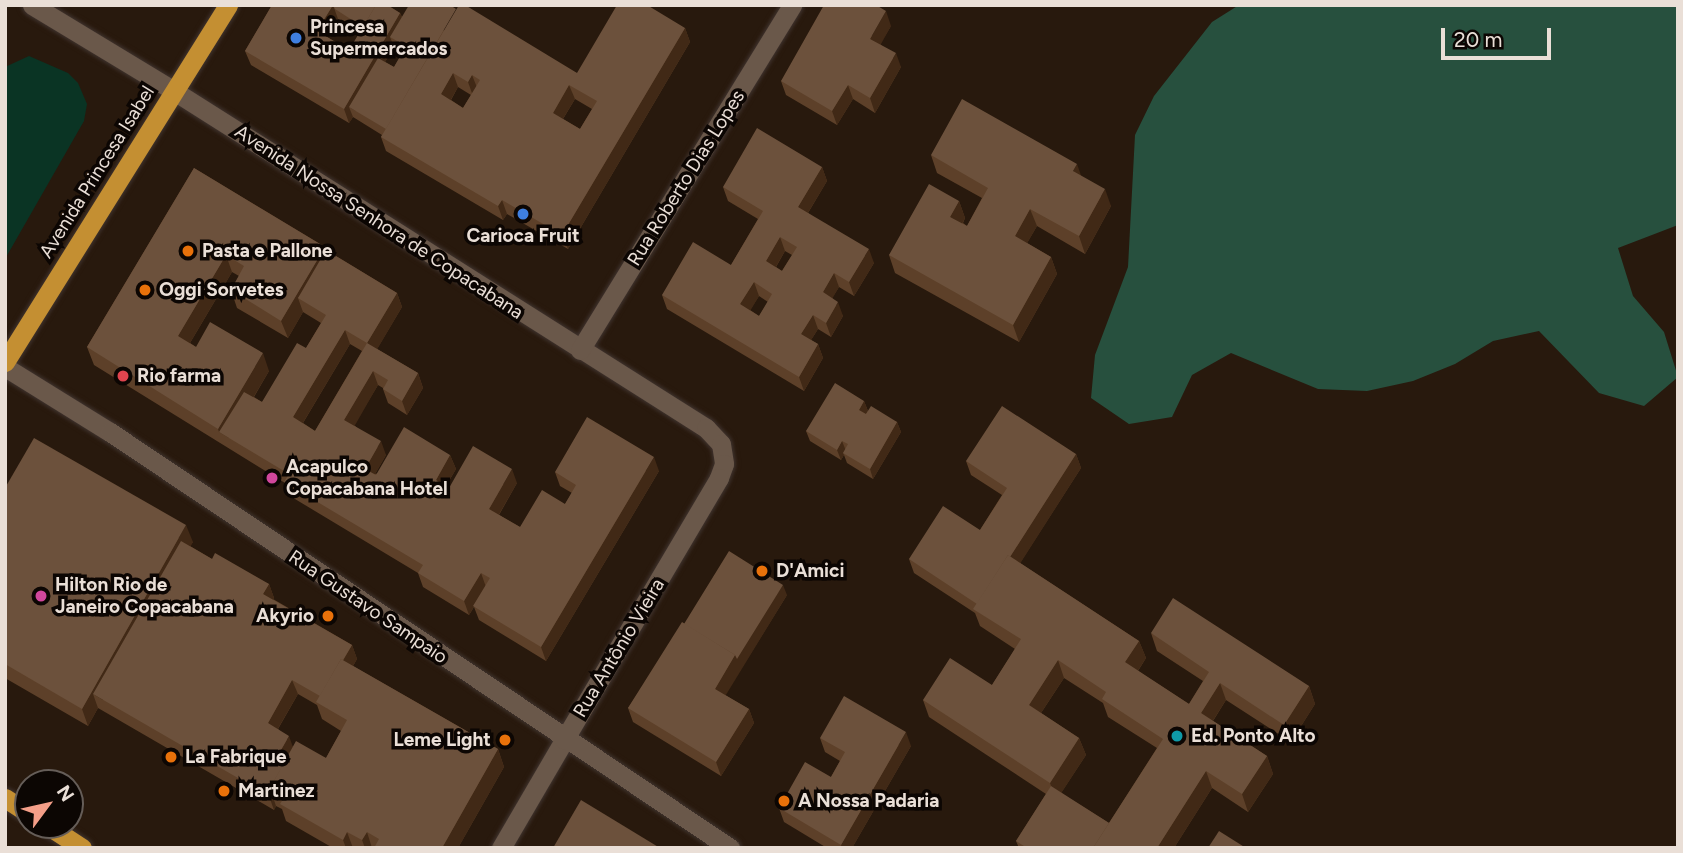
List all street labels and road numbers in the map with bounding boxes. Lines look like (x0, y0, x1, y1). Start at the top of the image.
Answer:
street label: Avenida Princesa Isabel (35, 82, 159, 262)
street label: Rua Roberto Dias Lopes (623, 86, 749, 270)
street label: Avenida Nossa Senhora de Copacabana (231, 120, 527, 324)
street label: Rua Gustavo Sampaio (284, 545, 452, 669)
street label: Rua Antônio Vieira (569, 575, 669, 721)

